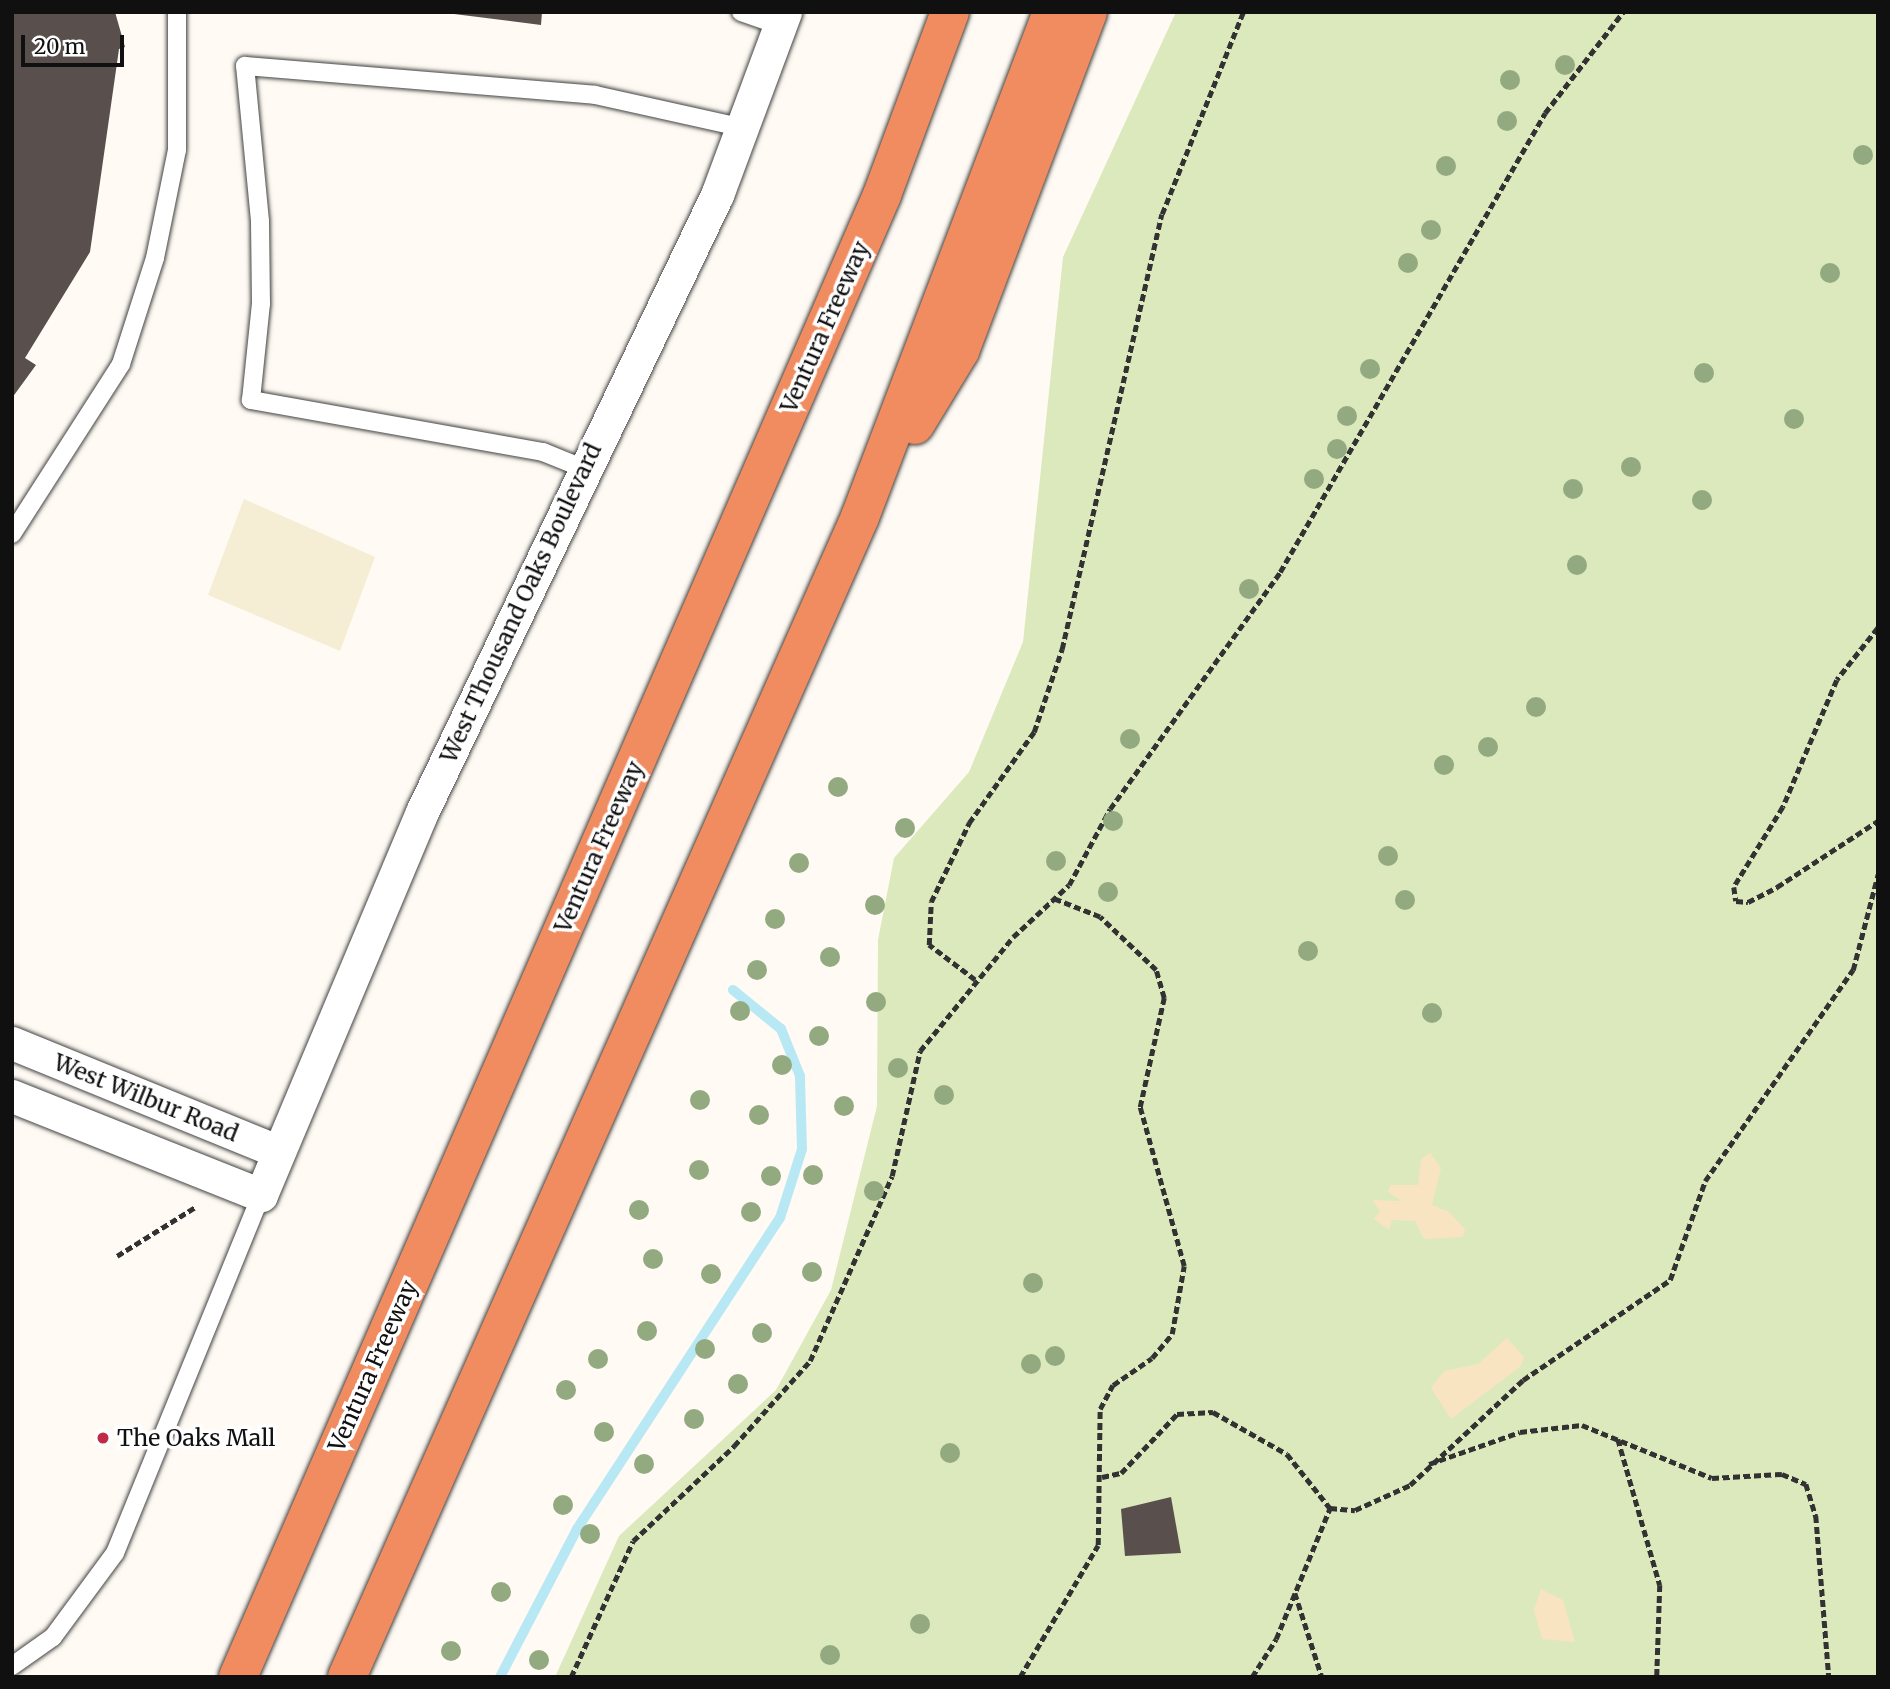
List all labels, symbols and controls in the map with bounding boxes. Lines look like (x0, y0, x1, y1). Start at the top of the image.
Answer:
scale bar (24, 21, 128, 65)
text: 20 m (34, 33, 85, 60)
street label: Ventura Freeway (775, 237, 875, 417)
street label: West Thousand Oaks Boulevard (435, 439, 607, 767)
street label: Ventura Freeway (549, 757, 649, 937)
street label: West Wilbur Road (50, 1048, 242, 1148)
street label: Ventura Freeway (323, 1276, 423, 1456)
place label: The Oaks Mall (117, 1424, 275, 1452)
marker: The Oaks Mall (95, 1430, 111, 1446)

